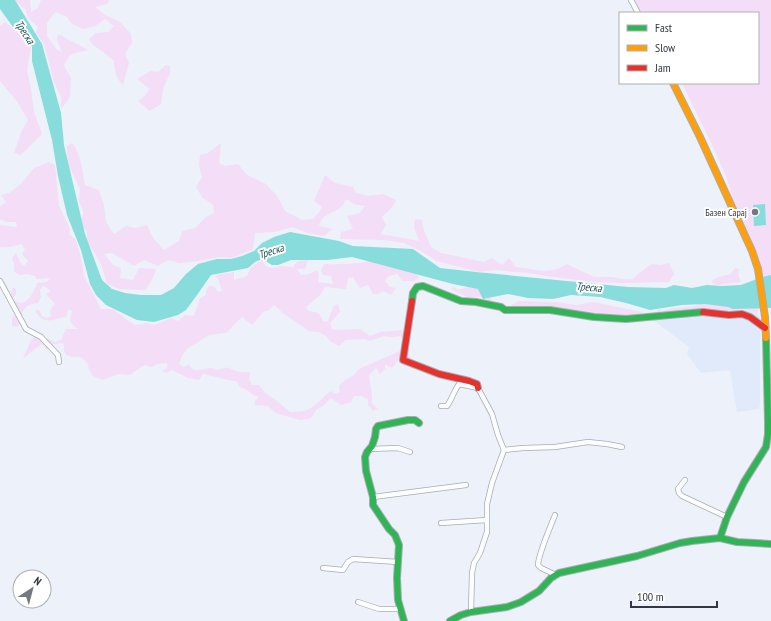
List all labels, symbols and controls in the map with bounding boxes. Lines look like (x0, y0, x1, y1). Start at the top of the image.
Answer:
legend (619, 12, 759, 84)
water label: Треска (12, 17, 38, 47)
text: Fast (655, 20, 673, 35)
text: Slow (655, 40, 676, 55)
text: Jam (654, 60, 671, 75)
place label: Базен Сарај (705, 206, 747, 219)
marker: Базен Сарај (750, 207, 760, 217)
water label: Треска (257, 240, 286, 262)
water label: Треска (576, 279, 603, 295)
north arrow (12, 569, 52, 609)
text: N (31, 573, 44, 588)
scale bar (631, 583, 717, 609)
text: 100 m (637, 589, 664, 604)

